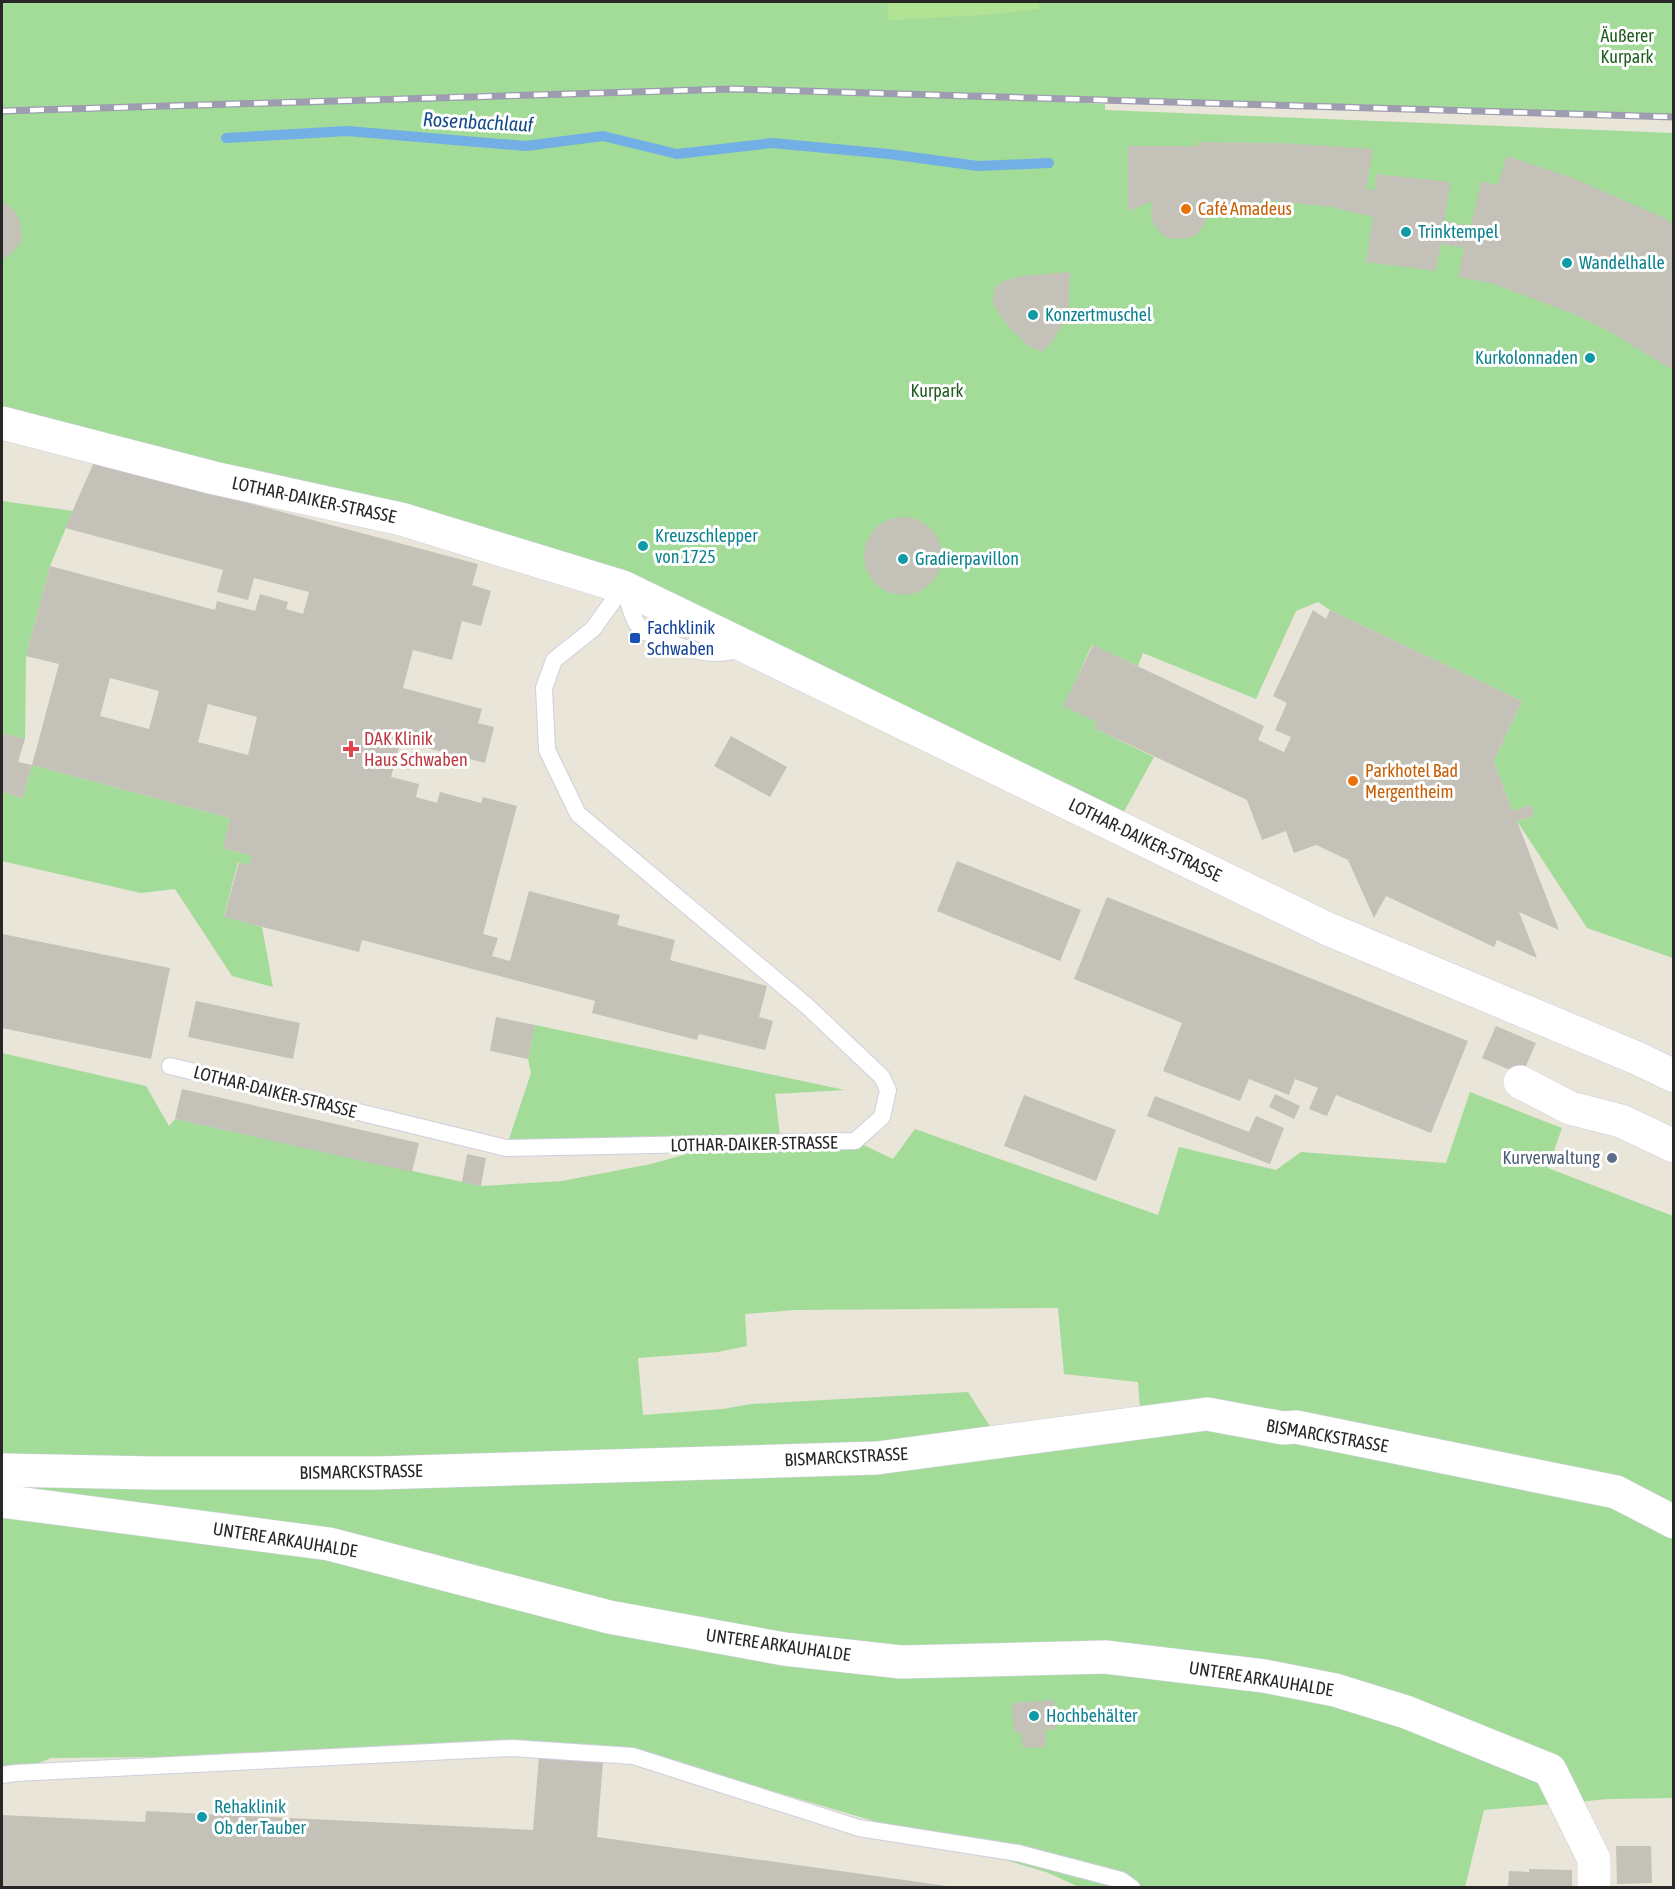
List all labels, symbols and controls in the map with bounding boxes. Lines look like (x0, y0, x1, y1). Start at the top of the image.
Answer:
park label: Äußerer Kurpark (1601, 25, 1654, 67)
water label: Rosenbachlauf (422, 107, 535, 136)
place label: Café Amadeus (1198, 198, 1292, 219)
marker: Café Amadeus (1179, 202, 1193, 216)
place label: Trinktempel (1418, 221, 1499, 242)
marker: Trinktempel (1399, 225, 1413, 239)
place label: Wandelhalle (1579, 252, 1665, 273)
marker: Wandelhalle (1560, 256, 1574, 270)
place label: Konzertmuschel (1045, 304, 1152, 325)
marker: Konzertmuschel (1026, 308, 1040, 322)
place label: Kurkolonnaden (1475, 347, 1578, 368)
marker: Kurkolonnaden (1583, 351, 1597, 365)
park label: Kurpark (911, 380, 963, 401)
street label: LOTHAR-DAIKER-STRASSE (230, 472, 398, 527)
place label: Kreuzschlepper von 1725 (655, 525, 758, 567)
marker: Kreuzschlepper von 1725 (636, 539, 650, 553)
place label: Gradierpavillon (915, 548, 1019, 569)
marker: Gradierpavillon (896, 552, 910, 566)
place label: Fachklinik Schwaben (647, 617, 715, 659)
marker: Fachklinik Schwaben (628, 631, 642, 645)
place label: DAK Klinik Haus Schwaben (364, 728, 468, 770)
marker: DAK Klinik Haus Schwaben (342, 740, 360, 758)
place label: Parkhotel Bad Mergentheim (1365, 760, 1458, 802)
marker: Parkhotel Bad Mergentheim (1346, 774, 1360, 788)
street label: LOTHAR-DAIKER-STRASSE (1066, 794, 1225, 886)
street label: LOTHAR-DAIKER-STRASSE (192, 1061, 359, 1122)
street label: LOTHAR-DAIKER-STRASSE (670, 1132, 838, 1155)
place label: Kurverwaltung (1503, 1147, 1600, 1168)
marker: Kurverwaltung (1605, 1151, 1619, 1165)
street label: BISMARCKSTRASSE (1265, 1414, 1390, 1457)
street label: BISMARCKSTRASSE (784, 1443, 908, 1470)
street label: BISMARCKSTRASSE (299, 1460, 423, 1483)
street label: UNTERE ARKAUHALDE (211, 1518, 359, 1561)
street label: UNTERE ARKAUHALDE (704, 1624, 852, 1665)
street label: UNTERE ARKAUHALDE (1187, 1657, 1335, 1700)
place label: Hochbehälter (1046, 1705, 1138, 1726)
marker: Hochbehälter (1027, 1709, 1041, 1723)
place label: Rehaklinik Ob der Tauber (214, 1796, 306, 1838)
marker: Rehaklinik Ob der Tauber (195, 1810, 209, 1824)

